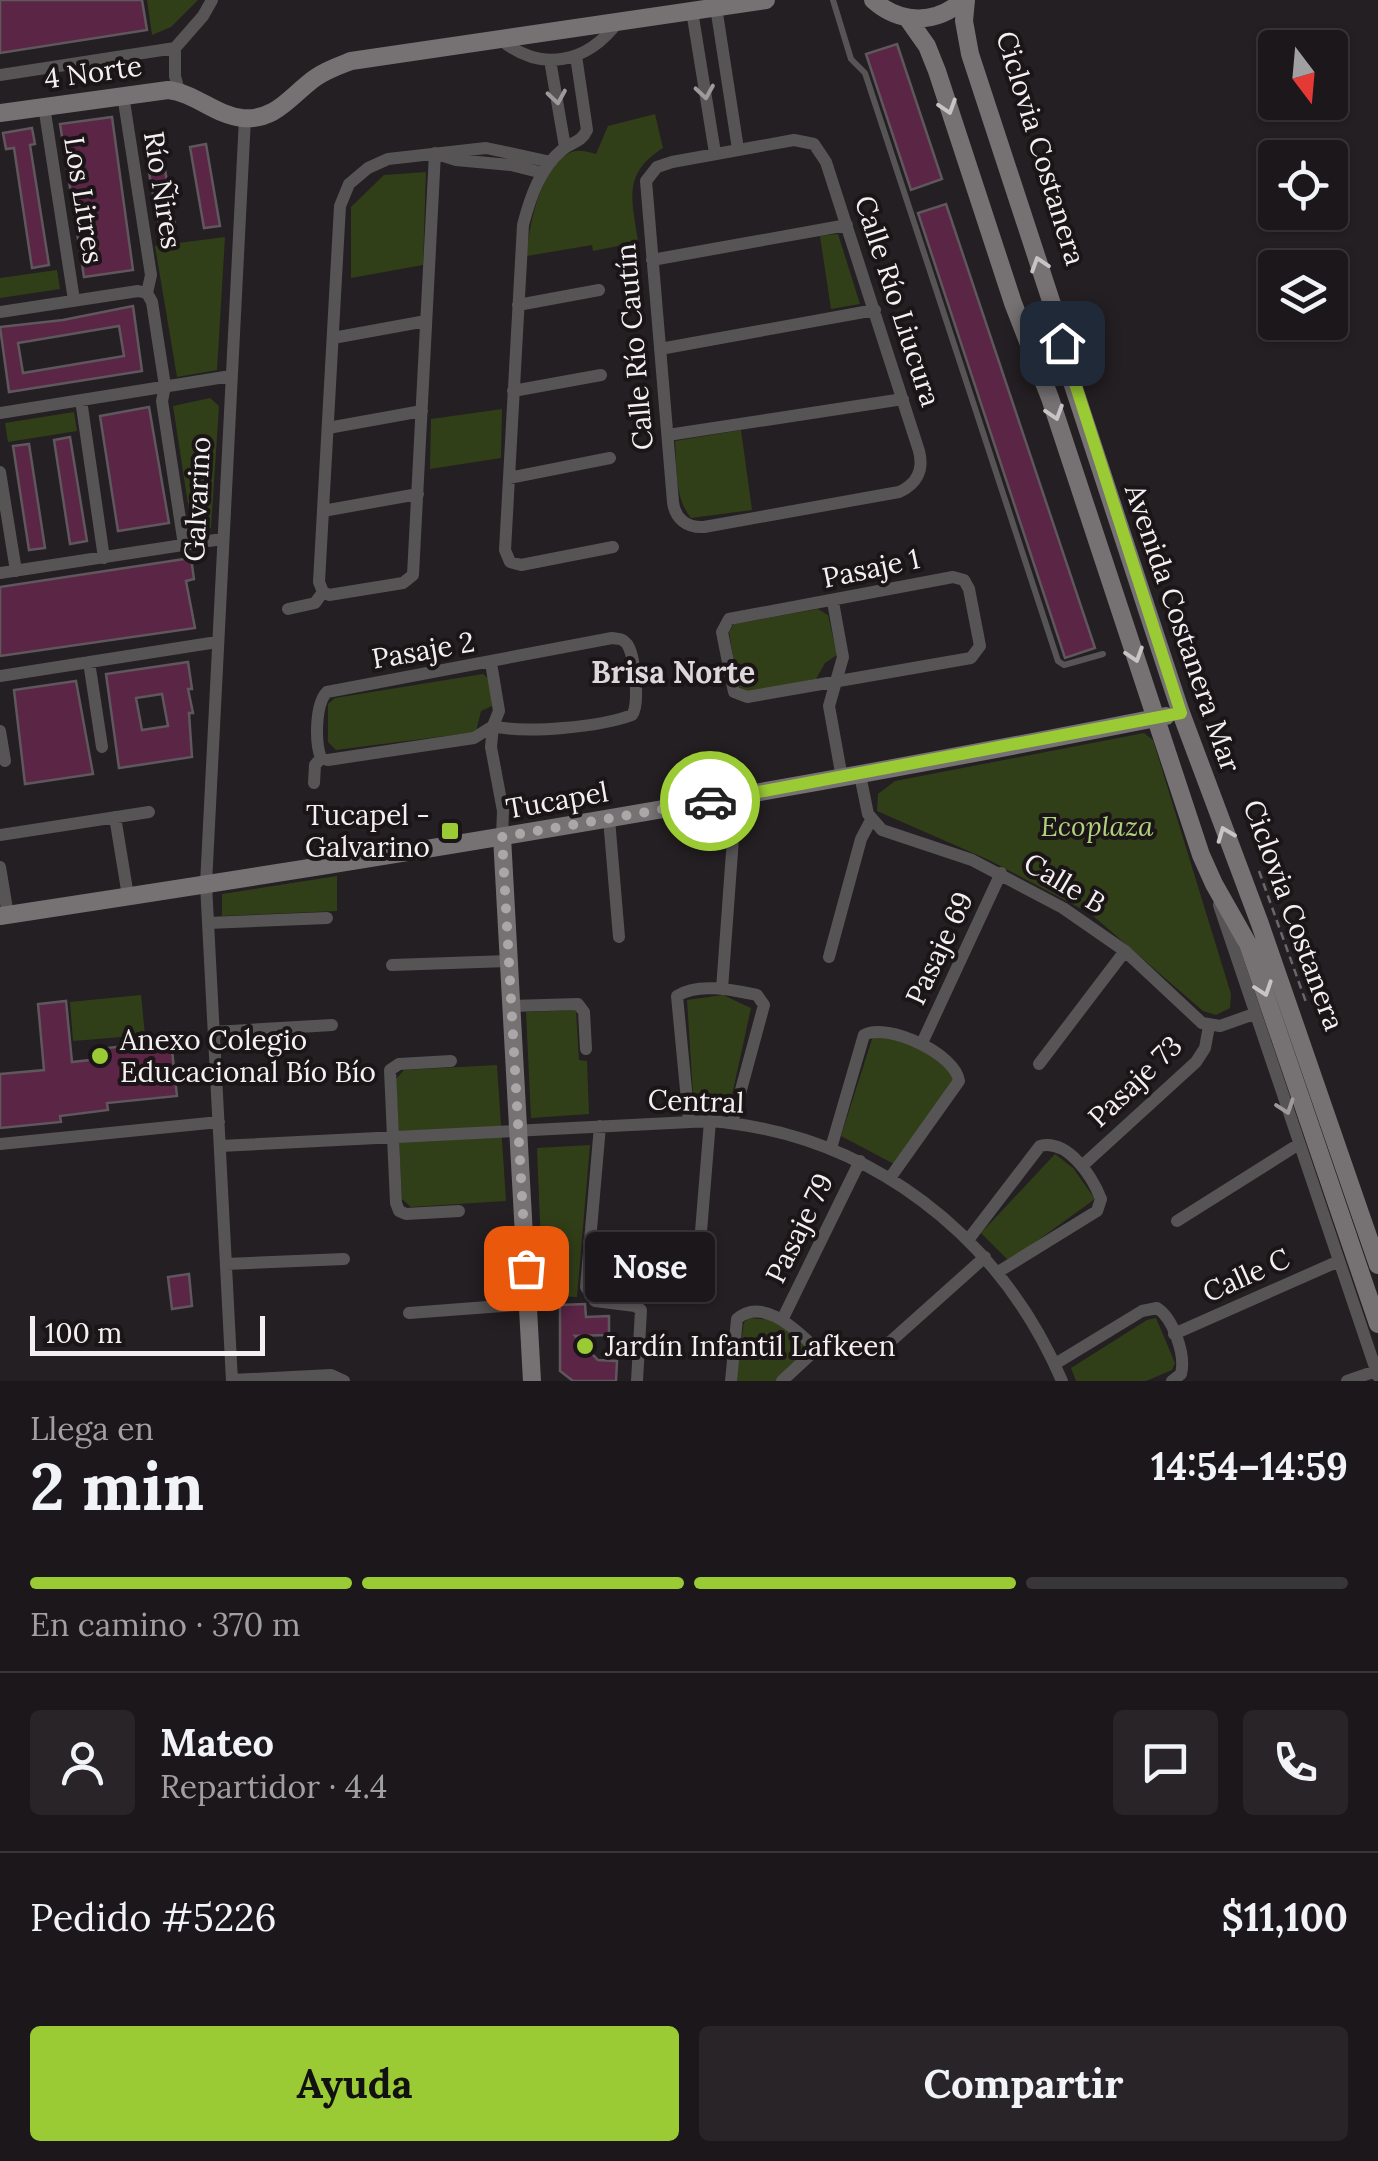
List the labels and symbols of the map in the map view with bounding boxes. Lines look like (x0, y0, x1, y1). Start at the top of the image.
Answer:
street label: Ciclovia Costanera (988, 27, 1094, 269)
north arrow (1258, 30, 1348, 120)
street label: 4 Norte (42, 47, 144, 97)
one-way arrow (694, 84, 715, 100)
one-way arrow (545, 89, 566, 105)
one-way arrow (937, 97, 957, 114)
street label: Río Ñires (136, 129, 190, 251)
street label: Los Litres (56, 134, 112, 266)
street label: Calle Río Liucura (847, 191, 949, 411)
street label: Calle Río Cautín (607, 242, 661, 452)
one-way arrow (1031, 257, 1051, 274)
pin (1020, 301, 1105, 386)
one-way arrow (1044, 404, 1064, 421)
street label: Galvarino (176, 436, 218, 562)
street label: Avenida Costanera Mar (1116, 478, 1249, 777)
street label: Pasaje 1 (819, 540, 923, 596)
street label: Pasaje 2 (369, 623, 477, 677)
one-way arrow (1124, 646, 1144, 663)
district label: Brisa Norte (591, 653, 755, 691)
courier (660, 751, 760, 851)
street label: Tucapel (503, 773, 611, 827)
street label: Ciclovia Costanera (1236, 795, 1352, 1035)
place label: Tucapel - Galvarino (305, 797, 430, 865)
park label: Ecoplaza (1041, 808, 1154, 844)
marker: Tucapel - Galvarino (439, 820, 461, 842)
one-way arrow (1216, 826, 1237, 843)
street label: Calle B (1017, 845, 1113, 921)
street label: Pasaje 69 (897, 886, 981, 1010)
one-way arrow (1252, 979, 1272, 996)
place label: Anexo Colegio Educacional Bío Bío (119, 1022, 376, 1090)
street label: Pasaje 73 (1080, 1027, 1190, 1135)
marker: Anexo Colegio Educacional Bío Bío (89, 1045, 111, 1067)
street label: Central (647, 1081, 745, 1121)
one-way arrow (1274, 1097, 1295, 1114)
street label: Pasaje 79 (757, 1167, 841, 1289)
pin (484, 1226, 569, 1311)
callout: Nose (586, 1233, 716, 1303)
street label: Calle C (1197, 1240, 1295, 1310)
scale bar (30, 1311, 265, 1356)
place label: Jardín Infantil Lafkeen (604, 1328, 895, 1364)
marker: Jardín Infantil Lafkeen (574, 1335, 596, 1357)

